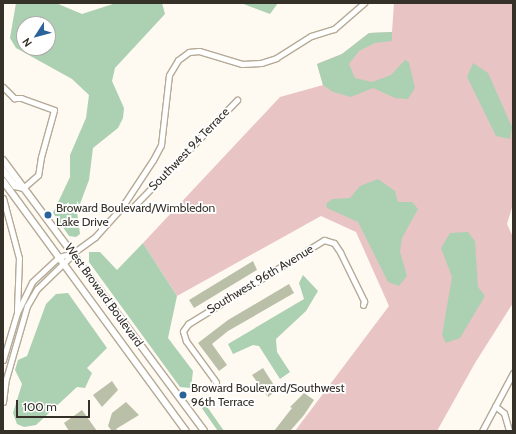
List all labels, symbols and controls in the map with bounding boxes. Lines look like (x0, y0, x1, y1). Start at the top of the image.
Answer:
north arrow (16, 16, 56, 56)
text: N (19, 35, 35, 50)
street label: Southwest 94 Terrace (146, 105, 232, 193)
place label: Broward Boulevard/Wimbledon Lake Drive (56, 201, 215, 229)
marker: Broward Boulevard/Wimbledon Lake Drive (43, 210, 53, 220)
street label: West Broward Boulevard (62, 241, 146, 349)
street label: Southwest 96th Avenue (204, 241, 316, 317)
place label: Broward Boulevard/Southwest 96th Terrace (191, 381, 345, 409)
marker: Broward Boulevard/Southwest 96th Terrace (178, 390, 188, 400)
scale bar (18, 392, 92, 418)
text: 100 m (23, 399, 57, 414)

